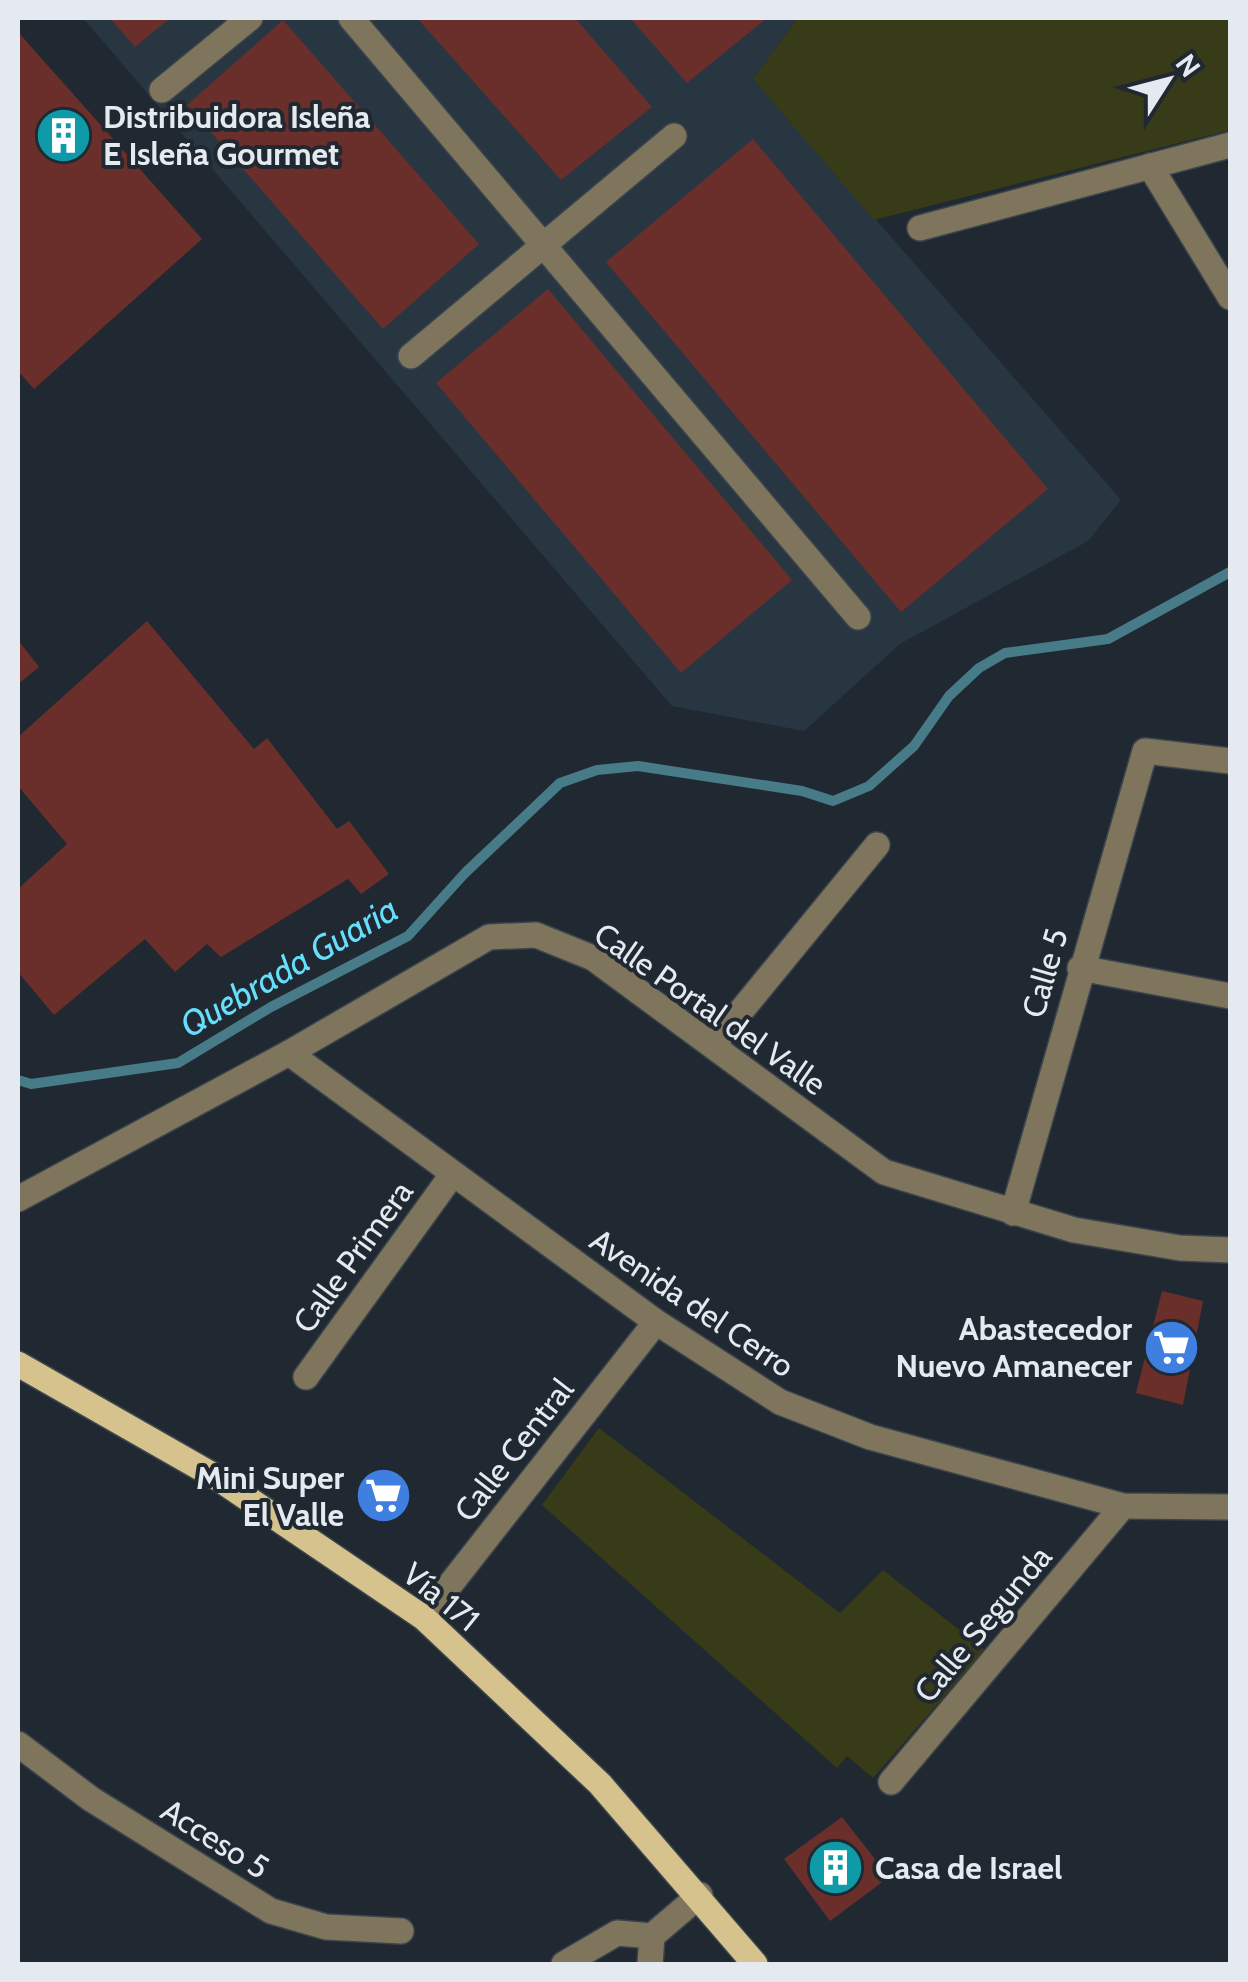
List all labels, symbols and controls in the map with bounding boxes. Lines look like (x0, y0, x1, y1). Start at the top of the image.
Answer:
north arrow (1118, 30, 1218, 130)
text: N (1169, 47, 1208, 83)
place label: Distribuidora Isleña E Isleña Gourmet (103, 97, 371, 173)
building icon: Distribuidora Isleña E Isleña Gourmet (34, 105, 94, 165)
water label: Quebrada Guaria (172, 887, 405, 1046)
street label: Calle Portal del Valle (587, 914, 834, 1103)
street label: Calle 5 (1013, 924, 1076, 1022)
street label: Calle Primera (284, 1173, 421, 1340)
street label: Avenida del Cerro (583, 1220, 802, 1385)
place label: Abastecedor Nuevo Amanecer (895, 1309, 1132, 1385)
supermarket icon: Abastecedor Nuevo Amanecer (1141, 1317, 1201, 1377)
street label: Calle Central (446, 1370, 582, 1529)
place label: Mini Super El Valle (196, 1458, 344, 1534)
supermarket icon: Mini Super El Valle (353, 1466, 413, 1526)
street label: Calle Segunda (906, 1537, 1060, 1710)
street label: Vía 171 (395, 1554, 487, 1639)
street label: Acceso 5 (154, 1790, 276, 1887)
building icon: Casa de Israel (806, 1838, 866, 1898)
place label: Casa de Israel (875, 1848, 1063, 1887)

